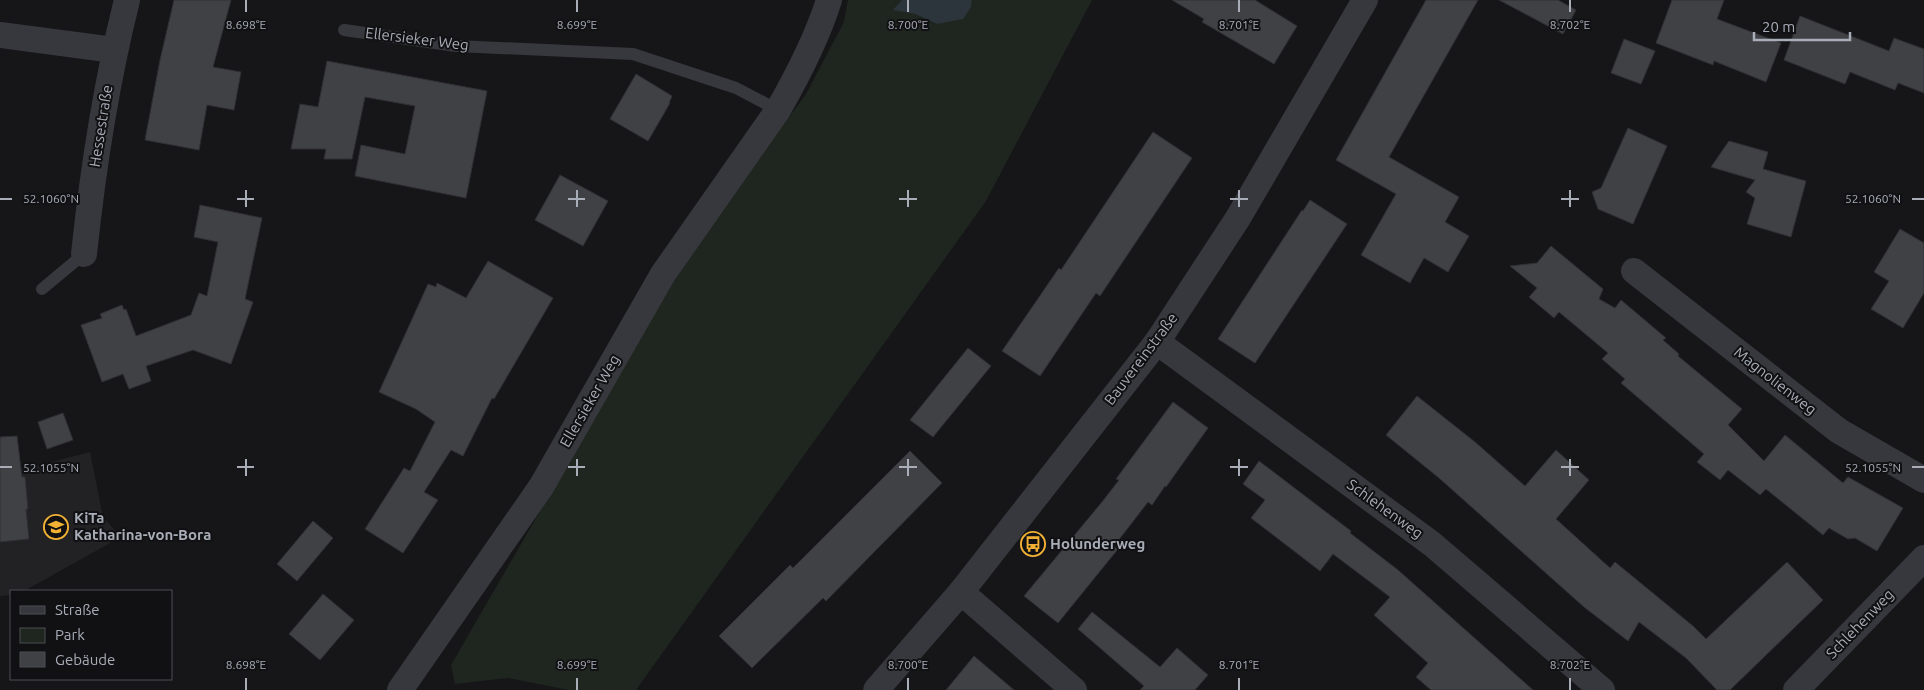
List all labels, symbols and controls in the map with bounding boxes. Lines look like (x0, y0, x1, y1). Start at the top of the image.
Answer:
scale bar (1754, 10, 1850, 42)
text: 8.698°E (226, 18, 267, 31)
text: 8.699°E (557, 18, 598, 31)
text: 8.700°E (888, 18, 929, 31)
text: 8.701°E (1219, 18, 1260, 31)
text: 8.702°E (1550, 18, 1591, 31)
text: 20 m (1762, 18, 1795, 35)
street label: Ellersieker Weg (364, 24, 470, 53)
street label: Hessestraße (86, 84, 115, 168)
text: 52.1060°N (23, 192, 79, 205)
text: 52.1060°N (1845, 192, 1901, 205)
street label: Bauvereinstraße (1101, 309, 1181, 408)
street label: Magnolienweg (1731, 343, 1820, 418)
street label: Ellersieker Weg (556, 351, 623, 450)
text: 52.1055°N (23, 461, 79, 474)
text: 52.1055°N (1845, 461, 1901, 474)
street label: Schlehenweg (1344, 475, 1427, 542)
place label: KiTa Katharina-von-Bora (74, 509, 211, 543)
school or university icon: KiTa Katharina-von-Bora (43, 514, 69, 540)
bus stop icon: Holunderweg (1020, 531, 1046, 557)
place label: Holunderweg (1050, 535, 1145, 552)
street label: Schlehenweg (1822, 586, 1897, 662)
legend (10, 590, 172, 680)
text: Straße (55, 601, 99, 618)
text: Park (55, 626, 85, 643)
text: Gebäude (55, 651, 115, 668)
text: 8.698°E (226, 658, 267, 671)
text: 8.699°E (557, 658, 598, 671)
text: 8.700°E (888, 658, 929, 671)
text: 8.701°E (1219, 658, 1260, 671)
text: 8.702°E (1550, 658, 1591, 671)

